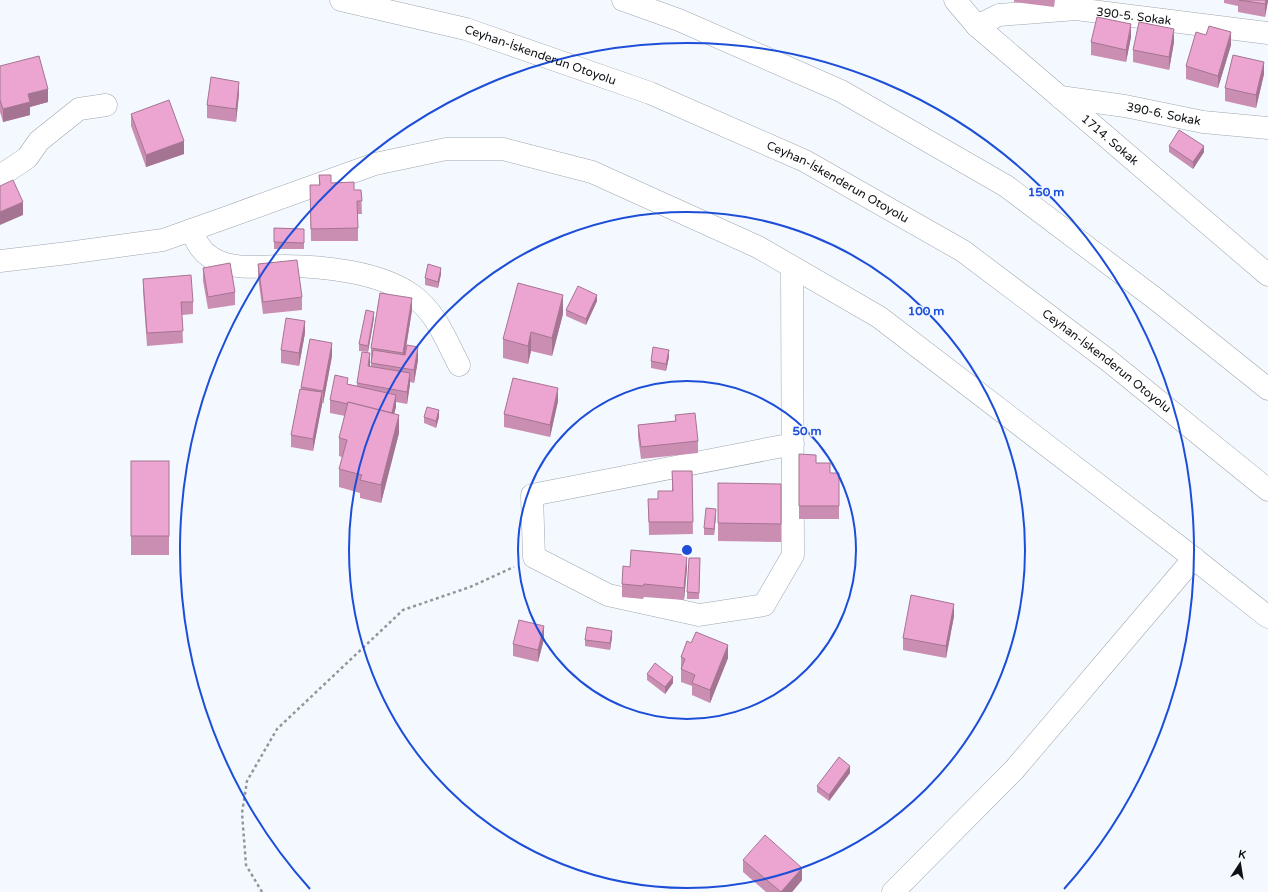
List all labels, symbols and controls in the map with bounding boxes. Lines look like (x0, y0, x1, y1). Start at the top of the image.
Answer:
street label: 390-5. Sokak (1095, 5, 1173, 28)
street label: Ceyhan-İskenderun Otoyolu (463, 22, 618, 88)
street label: 390-6. Sokak (1125, 99, 1203, 128)
street label: 1714. Sokak (1078, 111, 1142, 168)
street label: Ceyhan-İskenderun Otoyolu (765, 138, 911, 226)
text: 150 m (1028, 185, 1064, 199)
text: 100 m (908, 304, 944, 318)
street label: Ceyhan-İskenderun Otoyolu (1039, 306, 1174, 415)
text: 50 m (792, 424, 822, 438)
centre of rings (680, 543, 694, 557)
north arrow (1220, 844, 1260, 884)
text: K (1237, 848, 1248, 862)

